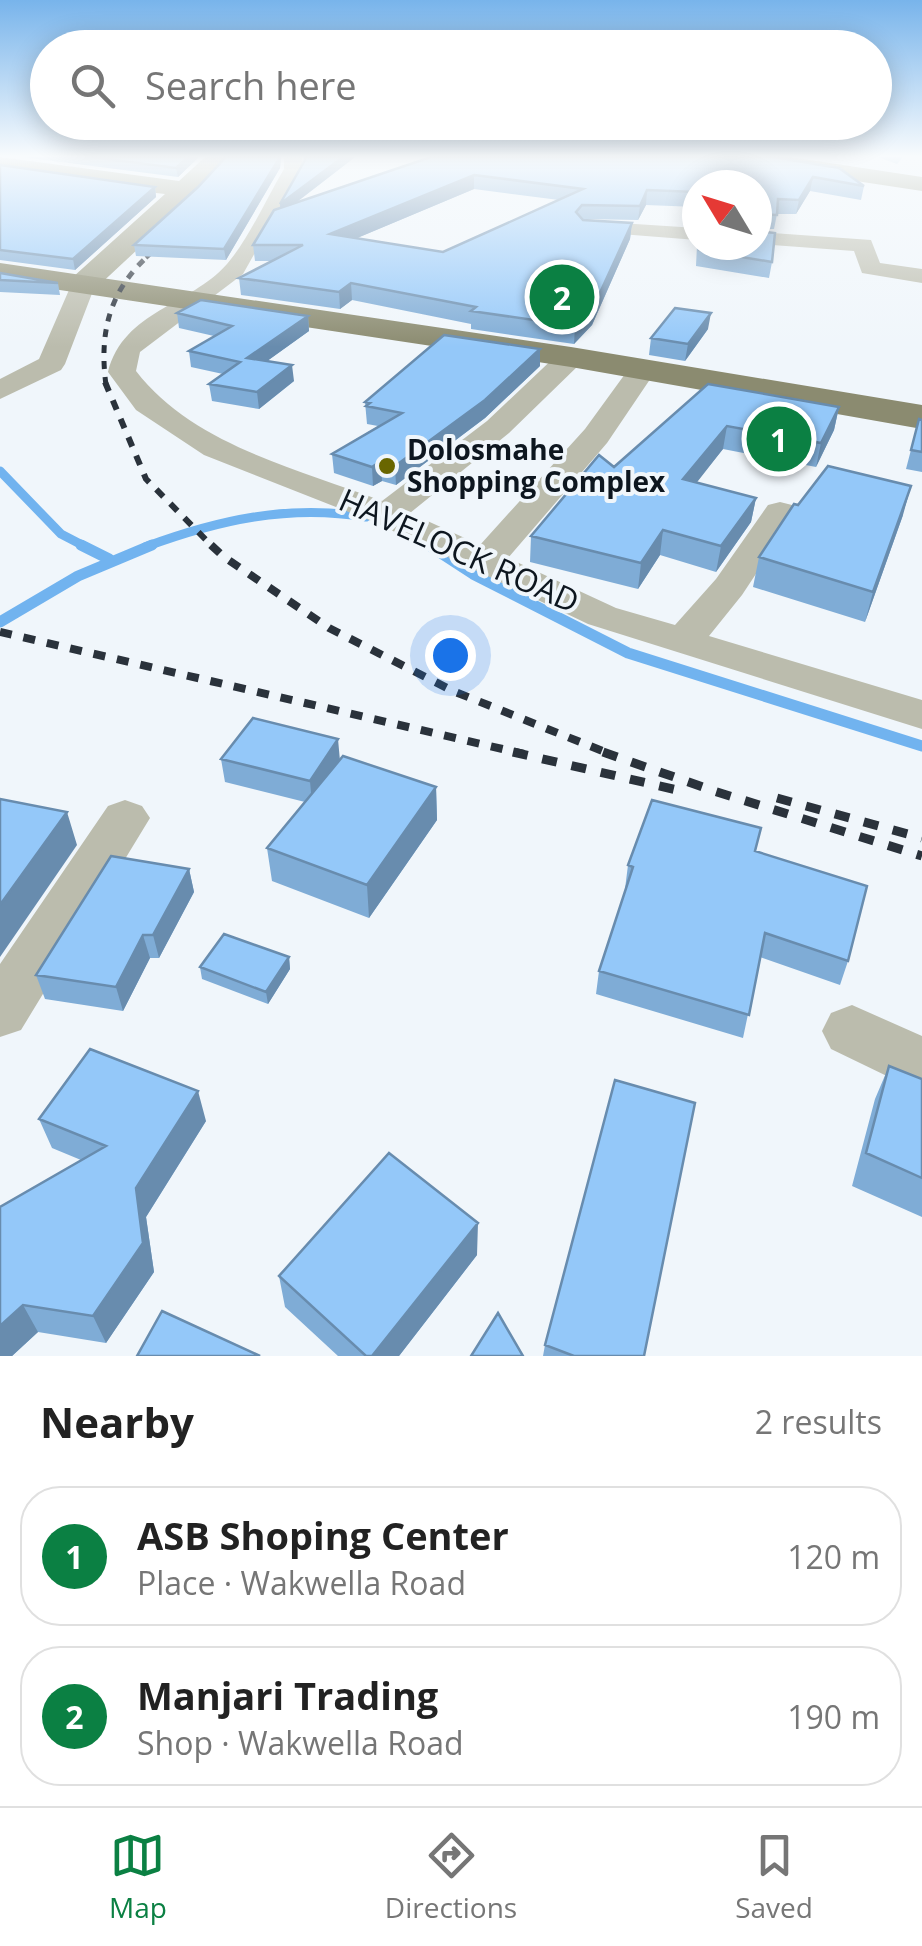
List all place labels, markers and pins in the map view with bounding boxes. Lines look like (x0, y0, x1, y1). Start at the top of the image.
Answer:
pin: 2 (530, 260, 594, 334)
pin: 1 (746, 402, 812, 476)
place label: Dolosmahe Shopping Complex (407, 430, 666, 500)
marker: Dolosmahe Shopping Complex (376, 455, 398, 477)

